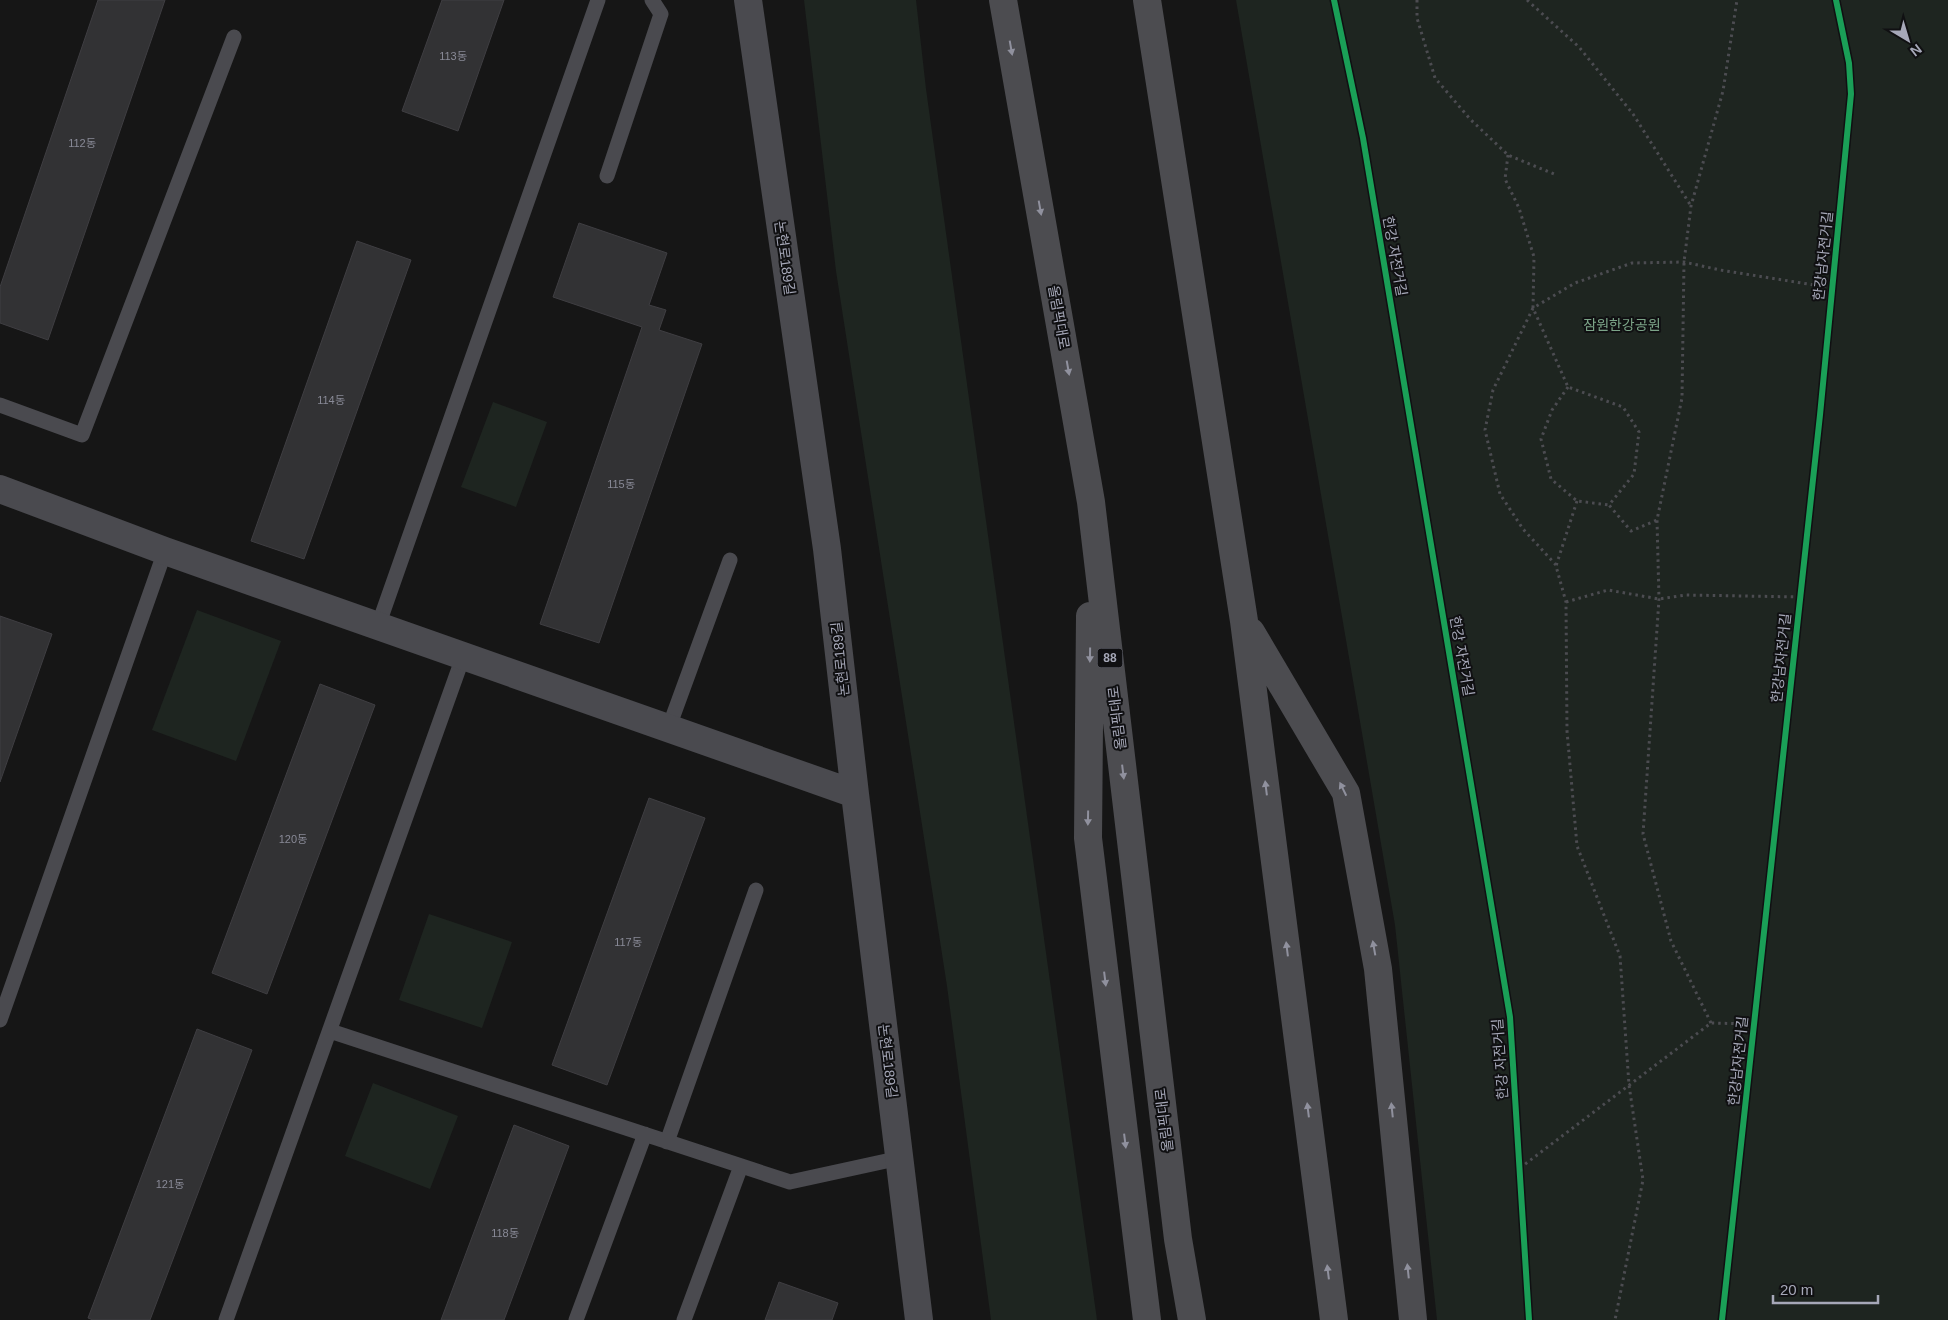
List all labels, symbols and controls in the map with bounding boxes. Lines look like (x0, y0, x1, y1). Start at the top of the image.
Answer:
north arrow (1883, 15, 1933, 65)
one-way arrow (1008, 40, 1016, 56)
text: N (1907, 41, 1925, 60)
house number: 113동 (439, 50, 467, 62)
house number: 112동 (68, 137, 96, 149)
one-way arrow (1036, 200, 1044, 216)
street label: 한강남자전거길 (1810, 210, 1836, 302)
street label: 한강 자전거길 (1380, 215, 1410, 297)
street label: 논현로189길 (772, 220, 798, 296)
street label: 올림픽대로 (1046, 284, 1072, 350)
park label: 잠원한강공원 (1583, 317, 1661, 333)
one-way arrow (1064, 360, 1072, 376)
house number: 114동 (317, 394, 345, 406)
house number: 115동 (607, 478, 635, 490)
street label: 한강남자전거길 (1768, 612, 1794, 704)
street label: 한강 자전거길 (1447, 615, 1477, 697)
street label: 논현로189길 (828, 621, 852, 697)
one-way arrow (1086, 648, 1094, 664)
road number: 88 (1098, 648, 1122, 668)
street label: 올림픽대로 (1105, 685, 1129, 751)
one-way arrow (1119, 764, 1127, 780)
one-way arrow (1262, 780, 1270, 796)
one-way arrow (1339, 782, 1347, 796)
one-way arrow (1084, 810, 1092, 826)
house number: 120동 (279, 833, 307, 845)
house number: 117동 (614, 936, 642, 948)
one-way arrow (1283, 941, 1291, 957)
one-way arrow (1370, 941, 1378, 956)
one-way arrow (1102, 972, 1110, 988)
street label: 한강남자전거길 (1725, 1015, 1751, 1107)
street label: 한강 자전거길 (1489, 1018, 1511, 1100)
street label: 논현로189길 (875, 1023, 901, 1099)
street label: 올림픽대로 (1152, 1087, 1176, 1153)
one-way arrow (1303, 1102, 1311, 1118)
one-way arrow (1388, 1102, 1396, 1118)
one-way arrow (1121, 1133, 1129, 1149)
house number: 121동 (156, 1178, 184, 1190)
house number: 118동 (491, 1227, 519, 1239)
one-way arrow (1324, 1263, 1332, 1279)
one-way arrow (1404, 1263, 1412, 1279)
scale bar (1773, 1272, 1878, 1304)
text: 20 m (1780, 1281, 1813, 1298)

